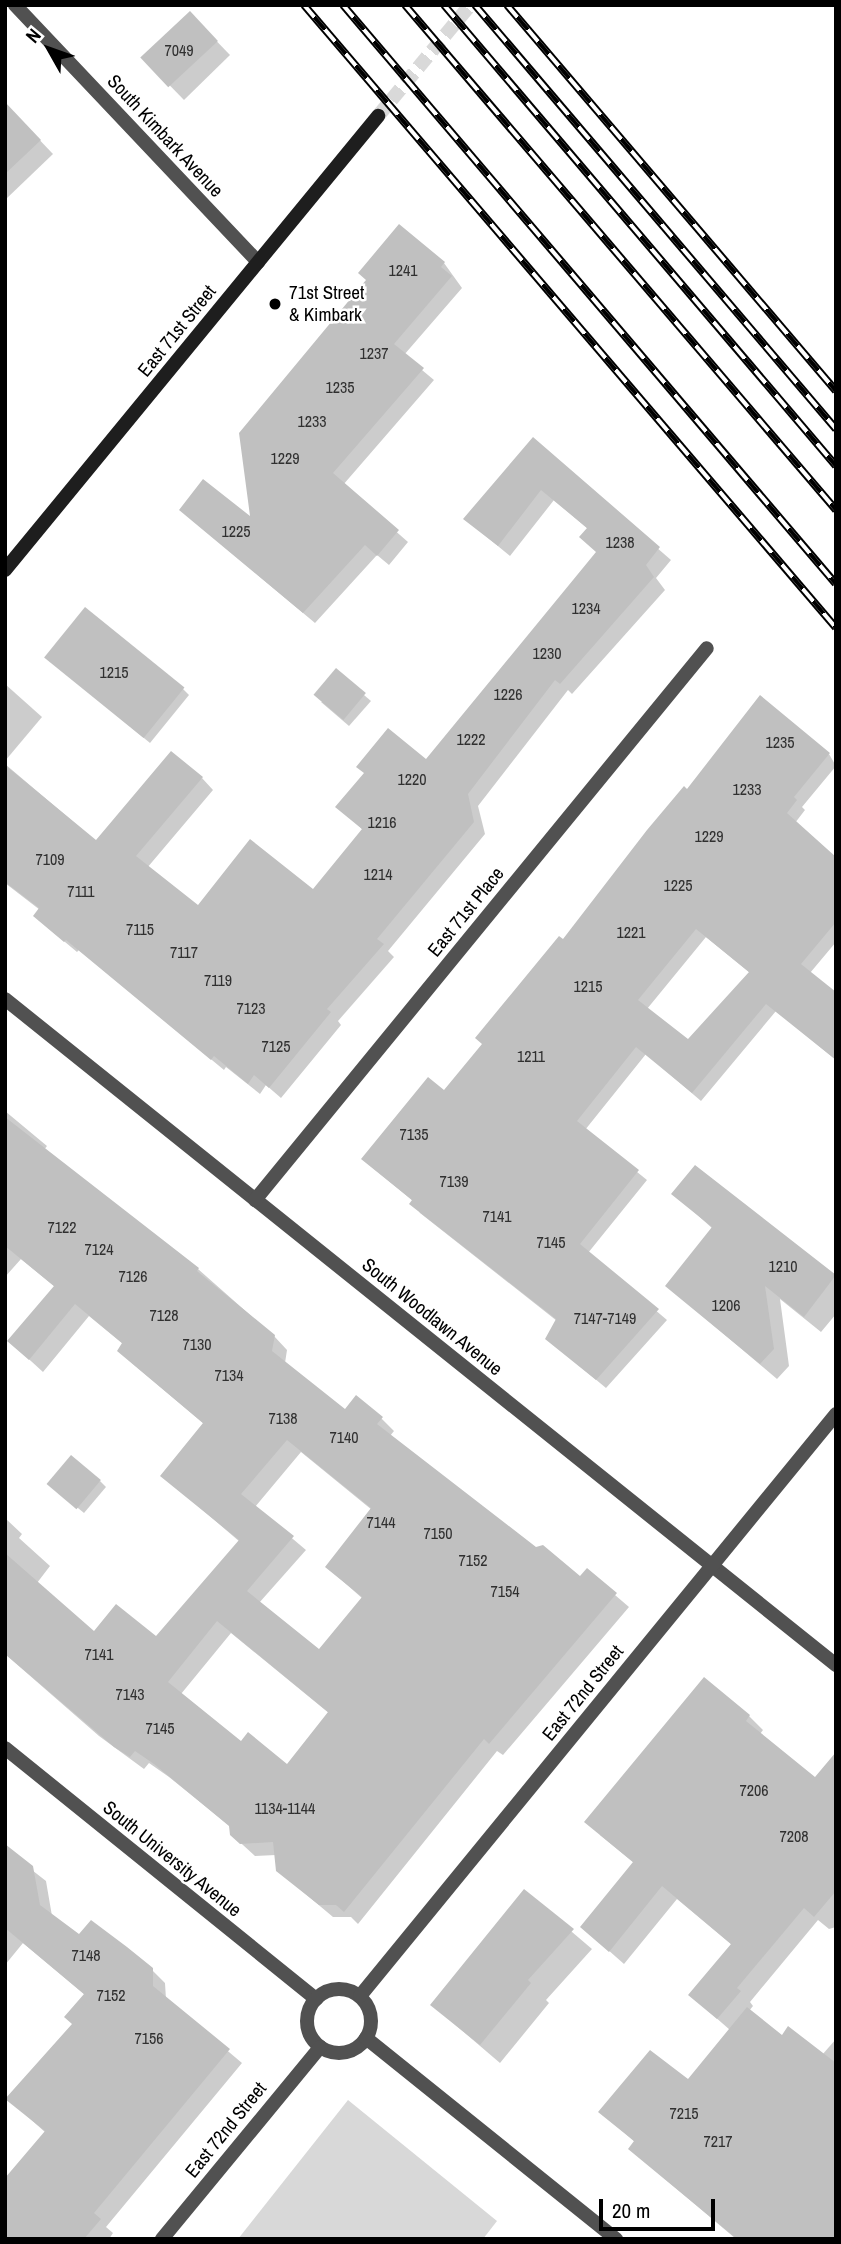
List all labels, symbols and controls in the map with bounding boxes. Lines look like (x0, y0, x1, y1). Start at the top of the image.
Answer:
north arrow (14, 14, 84, 84)
text: N (19, 23, 46, 48)
house number: 7049 (164, 40, 194, 60)
street label: South Kimbark Avenue (102, 70, 228, 202)
house number: 1241 (388, 260, 418, 280)
street label: East 71st Street (133, 281, 221, 381)
place label: 71st Street & Kimbark (289, 282, 364, 326)
marker: 71st Street & Kimbark (267, 296, 283, 312)
house number: 1237 (359, 343, 389, 363)
house number: 1235 (325, 377, 355, 397)
house number: 1233 (297, 411, 327, 431)
house number: 1229 (270, 448, 300, 468)
house number: 1225 (221, 521, 251, 541)
house number: 1238 (605, 532, 635, 552)
house number: 1234 (571, 598, 601, 618)
house number: 1230 (532, 643, 562, 663)
house number: 1215 (99, 662, 129, 682)
house number: 1226 (493, 684, 523, 704)
house number: 1222 (456, 729, 486, 749)
house number: 1235 (765, 732, 795, 752)
house number: 1220 (397, 769, 427, 789)
house number: 1233 (732, 779, 762, 799)
house number: 1216 (367, 812, 397, 832)
house number: 1229 (694, 826, 724, 846)
house number: 7109 (35, 849, 65, 869)
street label: East 71st Place (423, 863, 509, 961)
house number: 1214 (363, 864, 393, 884)
house number: 1225 (663, 875, 693, 895)
house number: 7111 (67, 881, 95, 901)
house number: 7115 (126, 919, 154, 939)
house number: 1221 (616, 922, 646, 942)
house number: 7117 (170, 942, 198, 962)
house number: 7119 (204, 970, 232, 990)
house number: 1215 (573, 976, 603, 996)
house number: 7123 (236, 998, 266, 1018)
house number: 7125 (261, 1036, 291, 1056)
house number: 1211 (517, 1046, 545, 1066)
house number: 7135 (399, 1124, 429, 1144)
house number: 7139 (439, 1171, 469, 1191)
house number: 7141 (482, 1206, 512, 1226)
house number: 7122 (47, 1217, 77, 1237)
house number: 7145 (536, 1232, 566, 1252)
house number: 7124 (84, 1239, 114, 1259)
street label: South Woodlawn Avenue (357, 1253, 507, 1381)
house number: 1210 (768, 1256, 798, 1276)
house number: 7126 (118, 1266, 148, 1286)
house number: 1206 (711, 1295, 741, 1315)
house number: 7128 (149, 1305, 179, 1325)
house number: 7147-7149 (574, 1308, 636, 1328)
house number: 7130 (182, 1334, 212, 1354)
house number: 7134 (214, 1365, 244, 1385)
house number: 7138 (268, 1408, 298, 1428)
house number: 7140 (329, 1427, 359, 1447)
house number: 7144 (366, 1512, 396, 1532)
house number: 7150 (423, 1523, 453, 1543)
house number: 7152 (458, 1550, 488, 1570)
house number: 7154 (490, 1581, 520, 1601)
street label: East 72nd Street (538, 1641, 628, 1745)
house number: 7141 (84, 1644, 114, 1664)
house number: 7143 (115, 1684, 145, 1704)
house number: 7145 (145, 1718, 175, 1738)
house number: 7206 (739, 1780, 769, 1800)
street label: South University Avenue (98, 1796, 246, 1922)
house number: 1134-1144 (255, 1798, 315, 1818)
house number: 7208 (779, 1826, 809, 1846)
house number: 7148 (71, 1945, 101, 1965)
house number: 7152 (96, 1985, 126, 2005)
house number: 7156 (134, 2028, 164, 2048)
street label: East 72nd Street (181, 2078, 271, 2182)
house number: 7215 (669, 2103, 699, 2123)
house number: 7217 (703, 2131, 733, 2151)
scale bar (603, 2184, 718, 2228)
text: 20 m (612, 2196, 650, 2225)

